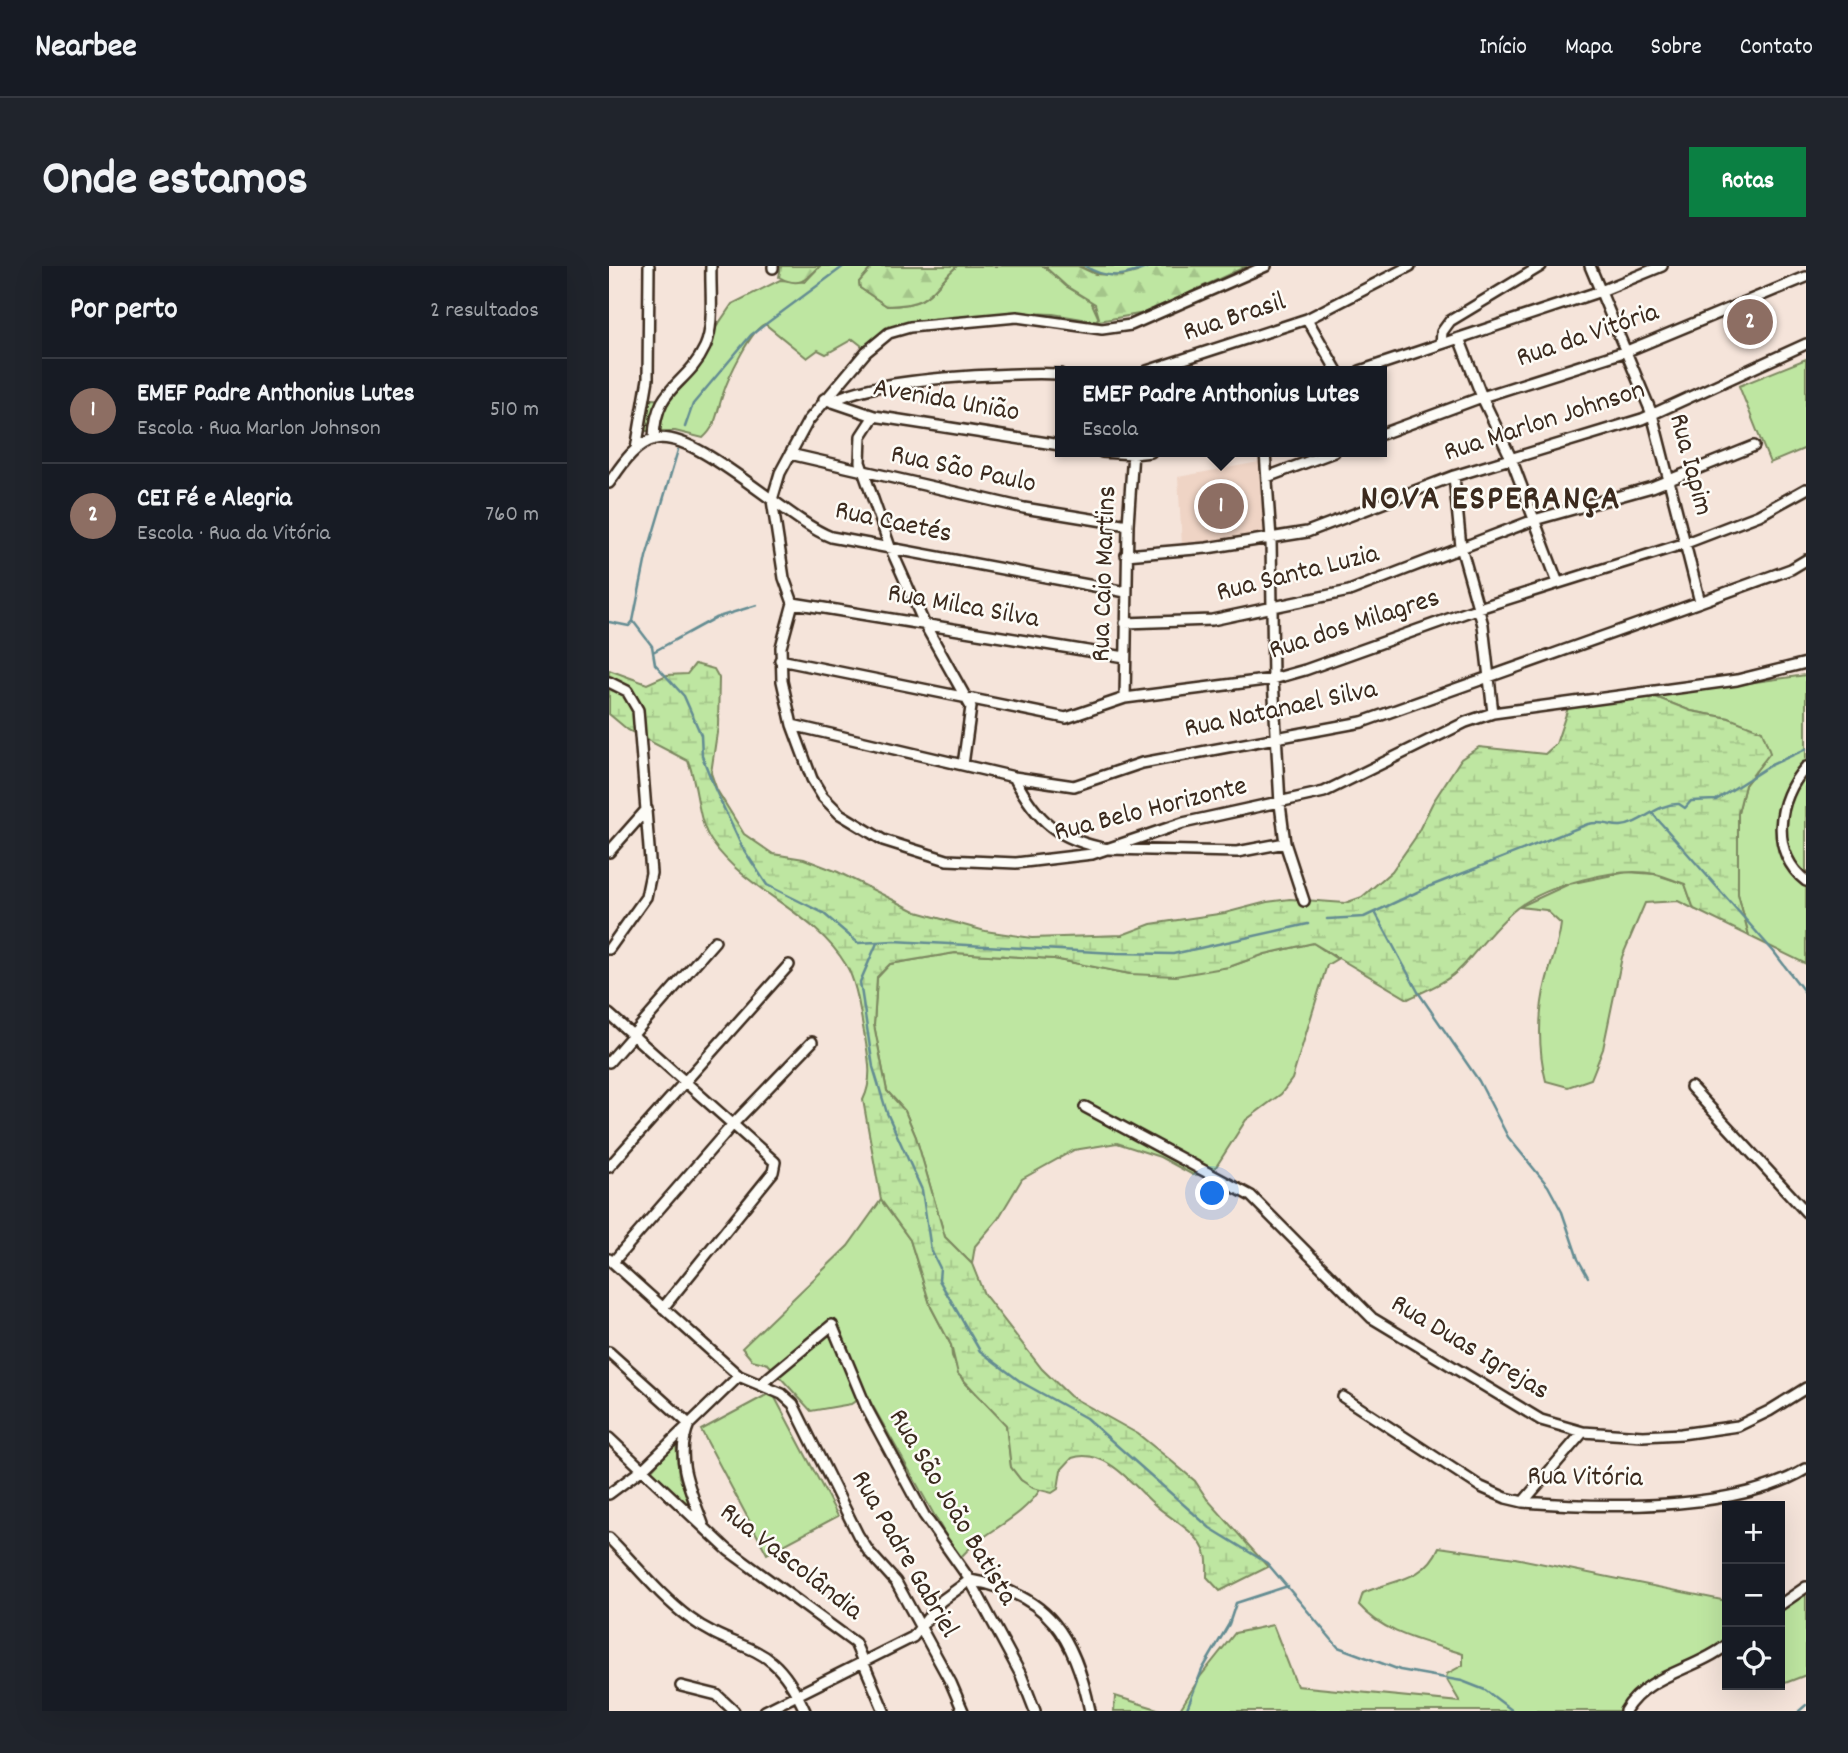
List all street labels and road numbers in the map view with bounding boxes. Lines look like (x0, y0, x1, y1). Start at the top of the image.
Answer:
street label: Rua Brasil (1179, 284, 1292, 354)
street label: Rua da Vitória (1512, 294, 1665, 380)
street label: Avenida União (870, 369, 1022, 435)
street label: Rua Marlon Johnson (1439, 372, 1651, 474)
street label: Rua Iapim (1656, 409, 1722, 521)
street label: Rua São Paulo (887, 436, 1039, 506)
street label: Rua Caio Martins (1083, 485, 1129, 663)
street label: Rua Caetés (831, 492, 955, 556)
street label: Rua Santa Luzia (1213, 535, 1384, 614)
street label: Rua Milca Silva (884, 575, 1043, 641)
street label: Rua dos Milagres (1265, 580, 1445, 672)
street label: Rua Natanael Silva (1181, 671, 1382, 751)
street label: Rua Belo Horizonte (1050, 768, 1252, 854)
street label: Rua Duas Igrejas (1382, 1286, 1556, 1412)
street label: Rua São João Batista (876, 1402, 1026, 1615)
street label: Rua Vitória (1527, 1458, 1644, 1500)
street label: Rua Padre Gabriel (839, 1464, 967, 1646)
street label: Rua Vascolândia (710, 1494, 871, 1632)

